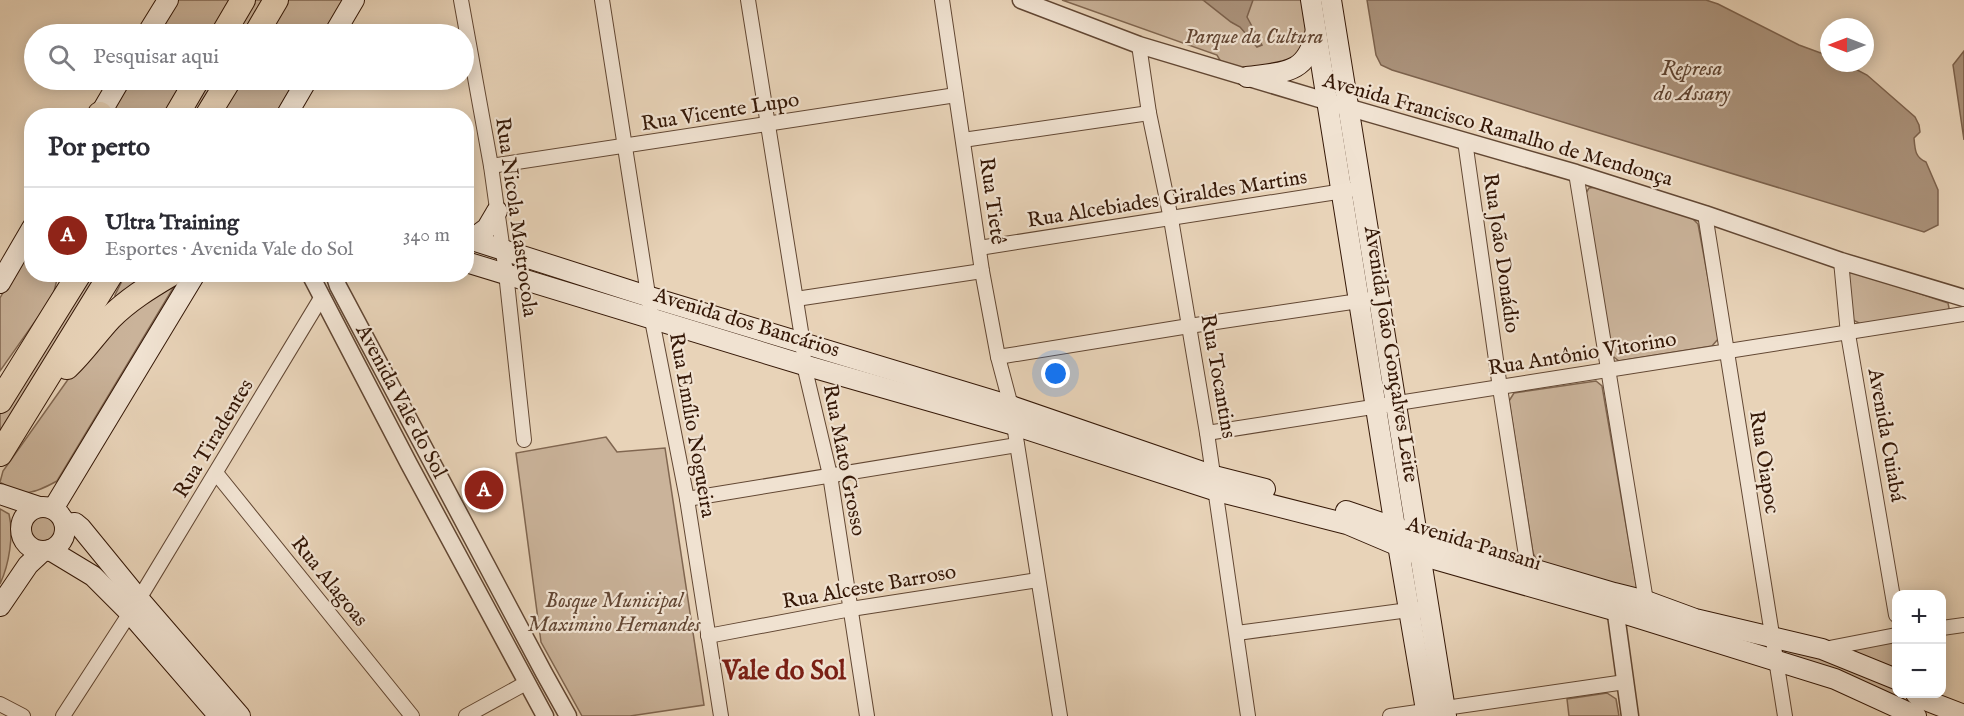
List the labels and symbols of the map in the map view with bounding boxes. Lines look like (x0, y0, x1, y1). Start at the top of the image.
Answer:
north arrow (1820, 18, 1874, 72)
park label: Parque da Cultura (1185, 24, 1323, 51)
water label: Represa do Assary (1653, 55, 1731, 108)
street label: Avenida Francisco Ramalho de Mendonça (1319, 67, 1676, 194)
street label: Rua Vicente Lupo (639, 87, 801, 138)
street label: Rua Nicola Mastrocola (488, 116, 543, 320)
street label: Rua Tietê (972, 156, 1011, 247)
street label: Rua Alcebiades Giraldes Martins (1025, 164, 1309, 235)
street label: Rua João Donádio (1476, 172, 1525, 335)
street label: Avenida João Gonçalves Leite (1357, 223, 1424, 485)
street label: Avenida dos Bancários (649, 282, 843, 365)
street label: Rua Tocantins (1193, 312, 1242, 441)
street label: Avenida Vale do Sol (348, 319, 453, 483)
street label: Rua Antônio Vitorino (1486, 326, 1678, 383)
street label: Rua Emílio Nogueira (662, 331, 721, 521)
your location (1041, 359, 1070, 388)
street label: Avenida Cuiabá (1860, 365, 1911, 505)
street label: Rua Tiradentes (168, 374, 260, 503)
street label: Rua Mato Grosso (816, 382, 871, 539)
street label: Rua Oiapoc (1742, 409, 1785, 516)
pin: A (464, 468, 504, 512)
street label: Avenida Pansani (1402, 511, 1544, 578)
street label: Rua Alagoas (284, 531, 373, 633)
street label: Rua Alceste Barroso (780, 559, 958, 616)
park label: Bosque Municipal Maximino Hernandes (528, 588, 702, 639)
district label: Vale do Sol (721, 655, 846, 689)

